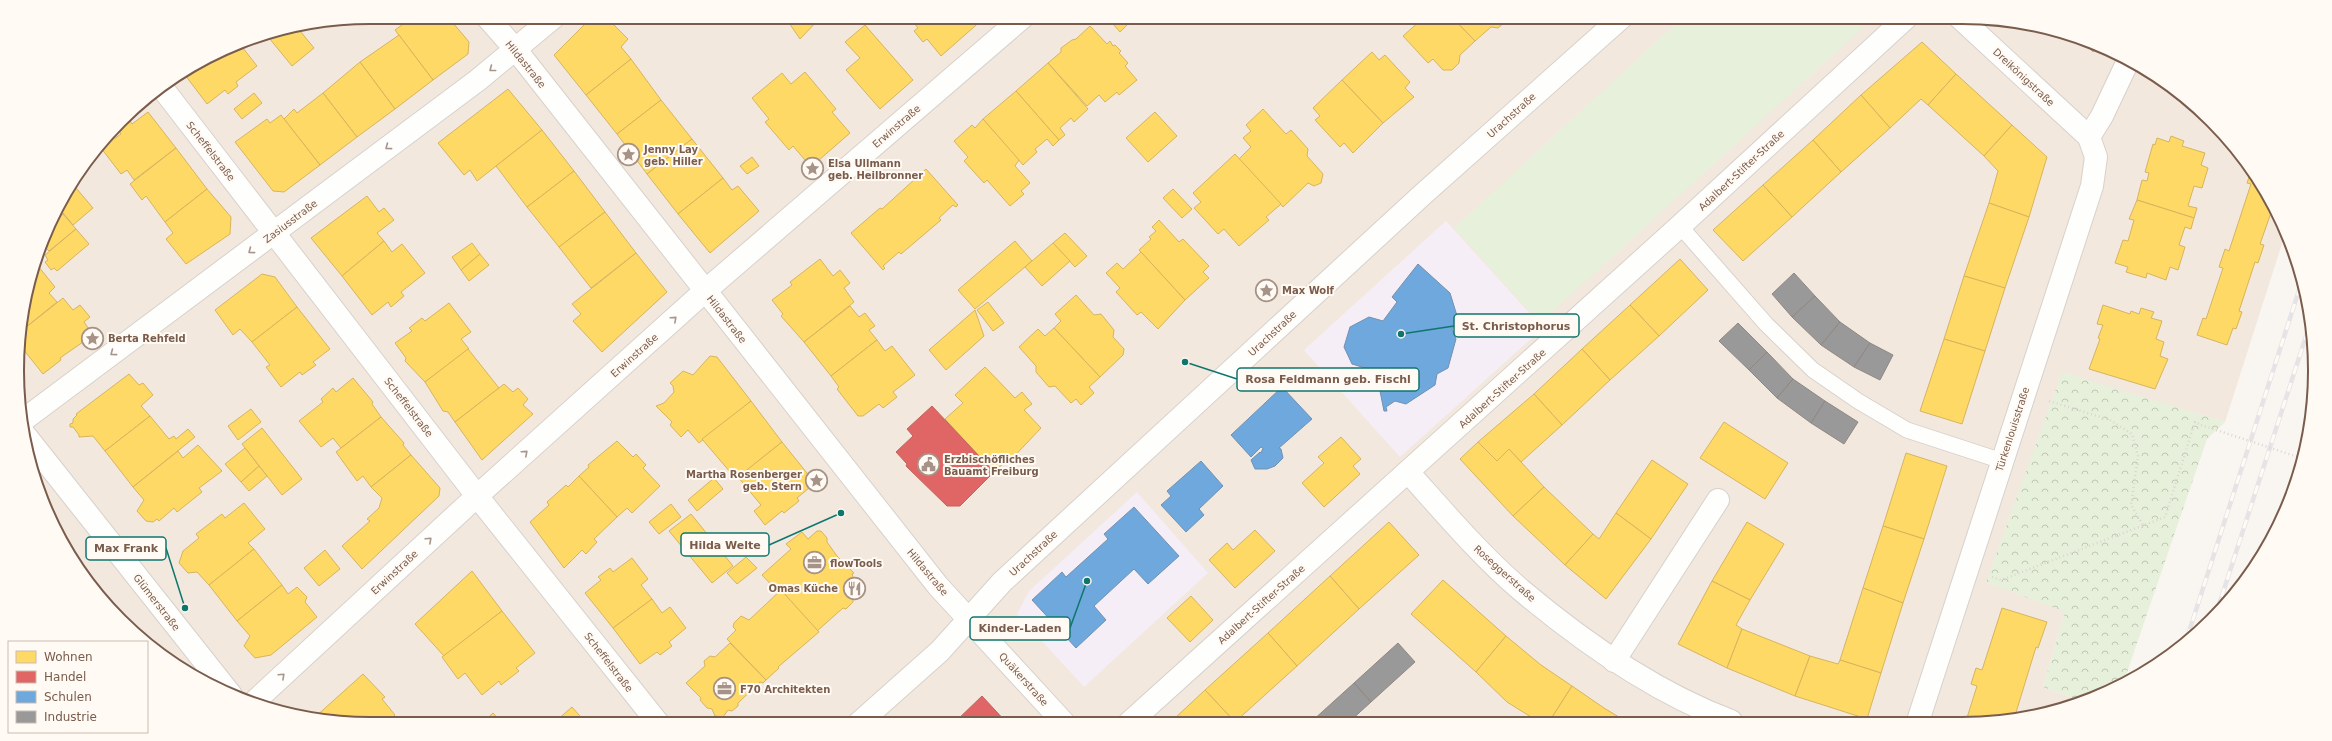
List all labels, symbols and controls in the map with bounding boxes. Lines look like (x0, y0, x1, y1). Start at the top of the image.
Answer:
street label: Hildastraße (503, 39, 548, 90)
street label: Dreikönigstraße (1991, 46, 2056, 108)
one-way arrow (490, 64, 497, 71)
street label: Urachstraße (1485, 91, 1538, 140)
street label: Erwinstraße (870, 103, 922, 150)
street label: Scheffelstraße (184, 120, 237, 183)
street label: Adalbert-Stifter-Straße (1696, 128, 1786, 213)
one-way arrow (386, 142, 393, 149)
place icon: Jenny Lay geb. Hiller (615, 142, 641, 168)
place label: Jenny Lay geb. Hiller (643, 144, 703, 167)
place icon: Elsa Ullmann geb. Heilbronner (799, 156, 825, 182)
place label: Elsa Ullmann geb. Heilbronner (828, 158, 923, 181)
street label: Zasiusstraße (261, 198, 319, 245)
one-way arrow (249, 246, 256, 253)
place icon: Max Wolf (1253, 277, 1279, 303)
place label: Max Wolf (1282, 285, 1335, 296)
street label: Hildastraße (705, 293, 749, 345)
street label: Urachstraße (1246, 308, 1298, 358)
callout: St. Christophorus (1454, 314, 1579, 337)
one-way arrow (669, 317, 677, 324)
text: St. Christophorus (1462, 320, 1571, 333)
place icon: Berta Rehfeld (80, 325, 106, 351)
street label: Erwinstraße (609, 331, 660, 379)
place label: Berta Rehfeld (108, 333, 186, 344)
street label: Adalbert-Stifter-Straße (1457, 347, 1548, 430)
one-way arrow (110, 349, 117, 356)
callout: Rosa Feldmann geb. Fischl (1237, 368, 1419, 391)
text: Rosa Feldmann geb. Fischl (1245, 373, 1411, 386)
street label: Scheffelstraße (382, 376, 435, 439)
street label: Türkenlouisstraße (1993, 386, 2031, 474)
one-way arrow (520, 450, 528, 457)
public building icon: Erzbischöfliches Bauamt Freiburg (915, 452, 941, 478)
place label: Erzbischöfliches Bauamt Freiburg (944, 454, 1039, 477)
place icon: Martha Rosenberger geb. Stern (804, 467, 830, 493)
place label: Martha Rosenberger geb. Stern (686, 469, 802, 492)
street label: Urachstraße (1007, 528, 1059, 578)
callout: Hilda Welte (681, 533, 769, 556)
callout: Max Frank (86, 537, 166, 560)
one-way arrow (424, 538, 432, 545)
text: Hilda Welte (689, 539, 761, 552)
text: Max Frank (94, 542, 159, 555)
street label: Roseggerstraße (1472, 543, 1538, 604)
street label: Hildastraße (905, 547, 950, 598)
street label: Erwinstraße (369, 548, 420, 597)
office icon: flowTools (802, 550, 828, 576)
place label: flowTools (830, 558, 882, 569)
street label: Adalbert-Stifter-Straße (1216, 563, 1307, 646)
street label: Glümerstraße (131, 572, 182, 633)
restaurant icon: Omas Küche (841, 575, 867, 601)
place label: Omas Küche (768, 583, 838, 594)
callout: Kinder-Laden (970, 617, 1070, 640)
text: Kinder-Laden (978, 622, 1062, 635)
street label: Scheffelstraße (582, 631, 635, 694)
legend (8, 641, 148, 733)
text: Wohnen (44, 650, 93, 664)
street label: Quäkerstraße (997, 650, 1050, 708)
text: Handel (44, 670, 86, 684)
one-way arrow (277, 673, 285, 681)
office icon: F70 Architekten (711, 676, 737, 702)
place label: F70 Architekten (740, 684, 830, 695)
text: Schulen (44, 690, 92, 704)
text: Industrie (44, 710, 97, 724)

